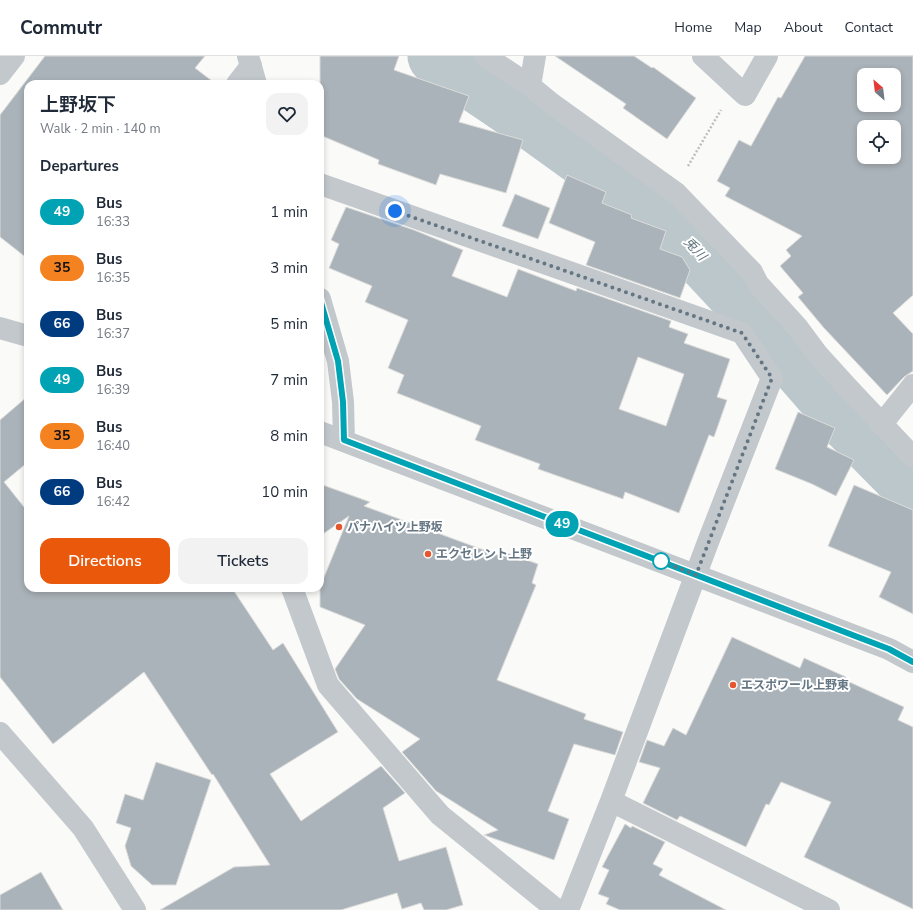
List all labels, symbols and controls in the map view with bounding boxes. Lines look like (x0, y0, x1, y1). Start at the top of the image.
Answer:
text: Commutr (20, 15, 102, 41)
text: Home (674, 18, 712, 37)
text: Map (734, 18, 762, 37)
text: About (784, 18, 823, 37)
text: Contact (845, 18, 893, 37)
north arrow (857, 68, 901, 112)
map controls (857, 68, 901, 164)
text: 上野坂下 (40, 92, 116, 118)
button: heart (266, 93, 308, 135)
text: Walk · 2 min · 140 m (40, 120, 161, 138)
button: locate (857, 120, 901, 164)
text: Departures (40, 156, 119, 176)
text: Bus (96, 193, 122, 213)
your location (385, 201, 405, 221)
text: 49 (54, 202, 70, 221)
text: 1 min (270, 202, 308, 222)
text: 16:33 (96, 213, 130, 231)
water label: 兎川 (680, 233, 712, 266)
text: Bus (96, 249, 122, 269)
text: 35 (54, 258, 70, 277)
text: 3 min (270, 258, 308, 278)
text: 16:35 (96, 269, 130, 287)
text: Bus (96, 305, 122, 325)
text: 66 (54, 314, 70, 333)
text: 5 min (270, 314, 308, 334)
text: 16:37 (96, 325, 130, 343)
text: Bus (96, 361, 122, 381)
text: 49 (54, 370, 70, 389)
text: 7 min (270, 370, 308, 390)
text: 16:39 (96, 381, 130, 399)
text: Bus (96, 417, 122, 437)
text: 35 (54, 426, 70, 445)
text: 8 min (270, 426, 308, 446)
text: 16:40 (96, 437, 130, 455)
text: Bus (96, 473, 122, 493)
text: 66 (54, 482, 70, 501)
text: 10 min (261, 482, 308, 502)
text: 16:42 (96, 493, 130, 511)
line badge: 49 (544, 511, 580, 537)
text: 49 (554, 514, 570, 533)
place label: パナハイツ上野坂 (347, 519, 443, 535)
marker: パナハイツ上野坂 (334, 522, 344, 532)
button: Directions (40, 538, 170, 584)
button: Tickets (178, 538, 308, 584)
place label: エクセレント上野 (436, 546, 532, 562)
marker: エクセレント上野 (423, 549, 433, 559)
unlabelled marker (652, 552, 670, 570)
place label: エスポワール上野東 (741, 677, 849, 693)
marker: エスポワール上野東 (728, 680, 738, 690)

